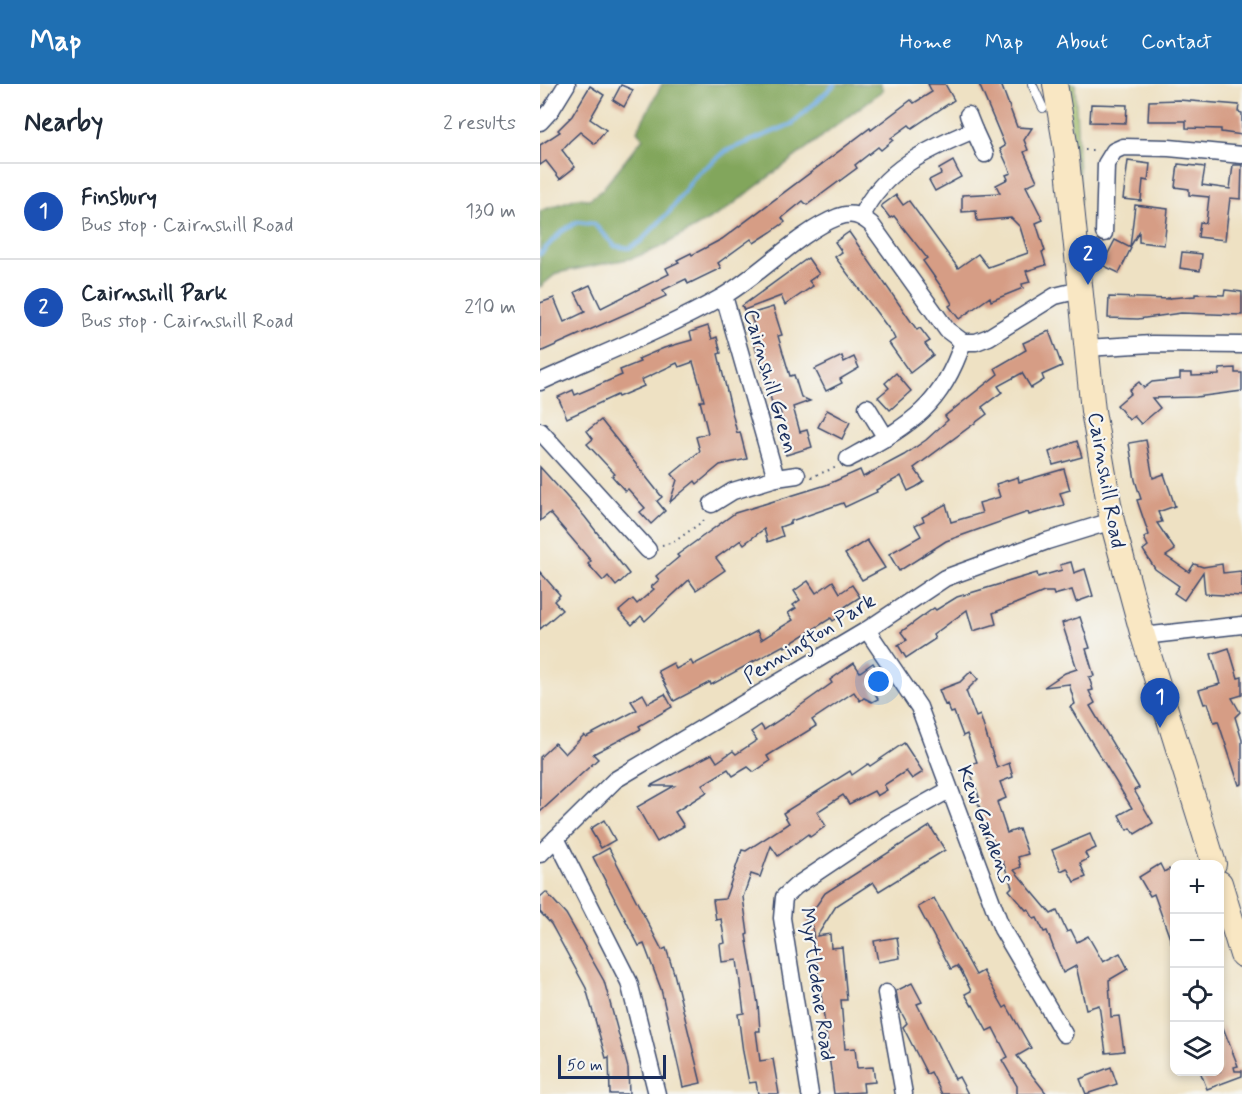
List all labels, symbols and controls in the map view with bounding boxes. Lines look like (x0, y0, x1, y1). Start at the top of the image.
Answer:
text: Map (30, 24, 81, 61)
text: Home (900, 28, 952, 56)
text: Map (985, 28, 1023, 56)
text: About (1056, 28, 1108, 56)
text: Contact (1141, 28, 1212, 56)
text: Nearby (24, 106, 103, 140)
text: 2 results (443, 110, 516, 137)
text: Finsbury (81, 184, 157, 212)
text: 1 (39, 198, 48, 225)
text: 130 m (465, 198, 516, 225)
text: Bus stop · Cairnshill Road (81, 212, 294, 239)
pin: 2 (1068, 236, 1108, 285)
text: Cairnshill Park (81, 280, 227, 308)
text: 2 (39, 294, 48, 321)
text: 210 m (464, 294, 516, 321)
street label: Cairnshill Green (736, 306, 804, 457)
text: Bus stop · Cairnshill Road (81, 308, 294, 335)
street label: Cairnshill Road (1080, 410, 1132, 550)
street label: Pennington Park (738, 587, 882, 692)
your location (864, 667, 893, 696)
pin: 1 (1140, 678, 1180, 728)
street label: Kew Gardens (950, 762, 1020, 887)
map controls (1170, 860, 1224, 1076)
button: + (1170, 860, 1224, 914)
street label: Myrtledene Road (792, 906, 842, 1063)
button: − (1170, 914, 1224, 968)
button: locate (1170, 968, 1224, 1022)
button: layers (1170, 1022, 1224, 1076)
scale bar (558, 1052, 666, 1080)
text: 50 m (567, 1055, 603, 1076)

